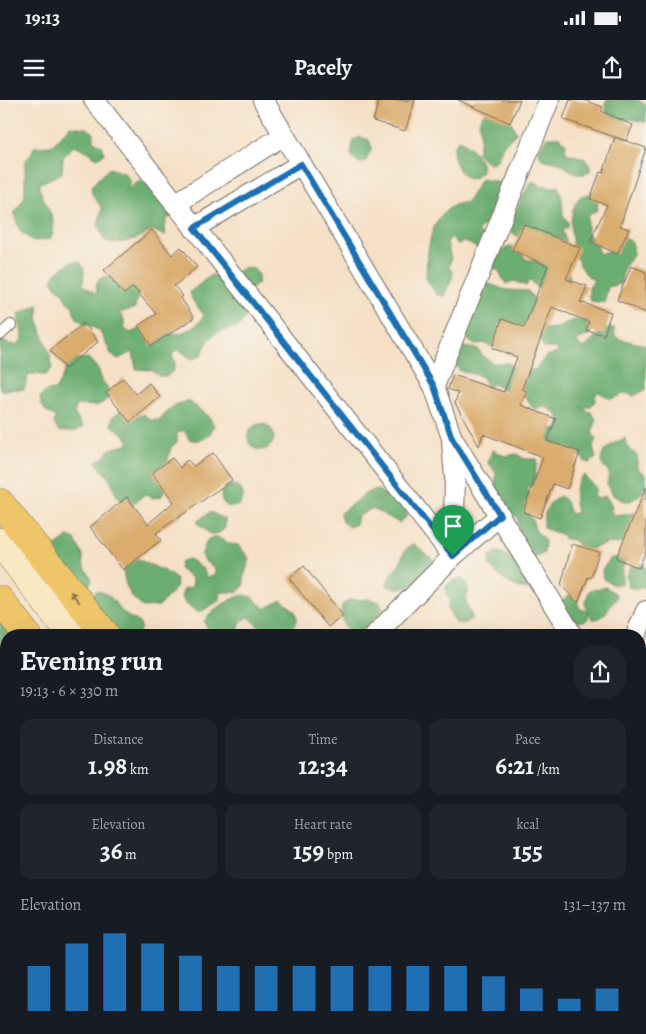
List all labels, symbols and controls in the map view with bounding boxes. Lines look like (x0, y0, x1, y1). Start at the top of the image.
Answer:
text: 19:13 (25, 5, 60, 31)
text: Pacely (294, 53, 352, 83)
icon: menu (20, 54, 48, 82)
icon: share (598, 54, 626, 82)
pin (432, 505, 474, 556)
icon: arrive (439, 512, 467, 540)
one-way arrow (70, 591, 81, 604)
text: Evening run (20, 642, 163, 680)
button: share (574, 646, 626, 698)
text: 19:13 · 6 × 330 m (20, 680, 118, 702)
text: Distance (93, 730, 143, 749)
text: Time (308, 730, 338, 749)
text: Pace (515, 730, 541, 749)
text: 1.98 (88, 749, 127, 783)
text: 12:34 (298, 749, 348, 783)
text: 6:21 (495, 749, 534, 783)
text: km (127, 760, 149, 779)
text: /km (534, 760, 560, 779)
text: Elevation (91, 815, 145, 834)
text: Heart rate (294, 815, 352, 834)
text: kcal (516, 815, 539, 834)
text: 36 (100, 834, 122, 868)
text: 159 (293, 834, 324, 868)
text: 155 (513, 834, 543, 868)
text: m (122, 845, 137, 864)
text: bpm (324, 845, 353, 864)
text: Elevation (20, 894, 81, 916)
text: 131–137 m (563, 894, 626, 916)

